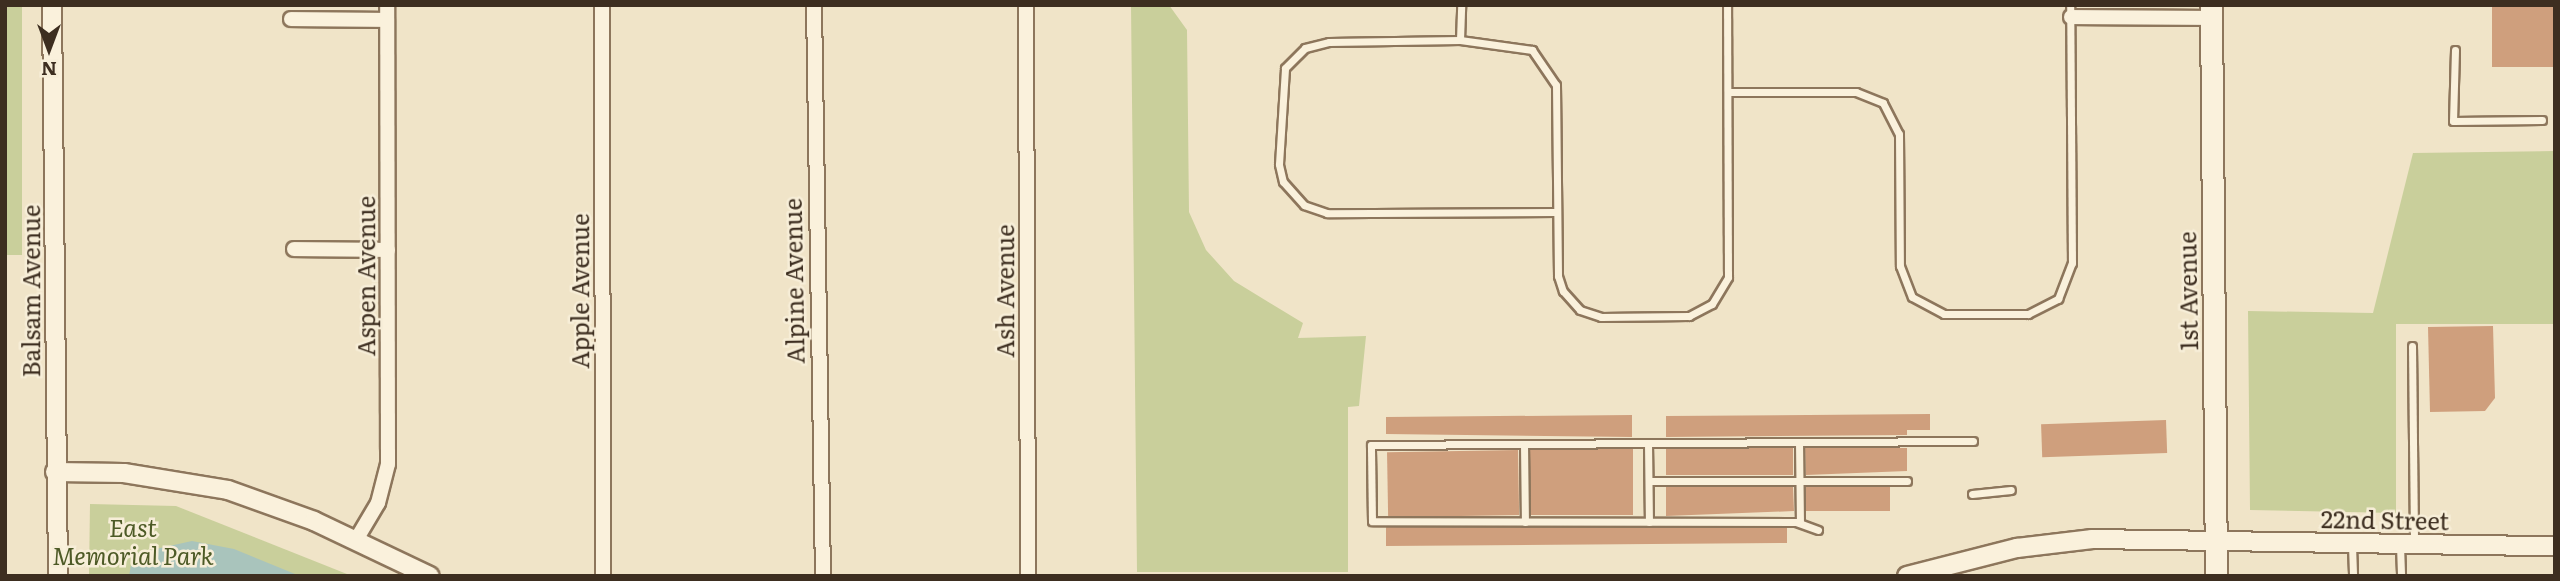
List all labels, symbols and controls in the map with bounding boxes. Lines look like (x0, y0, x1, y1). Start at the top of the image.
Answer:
north arrow (14, 14, 84, 84)
text: N (41, 56, 57, 84)
street label: Aspen Avenue (351, 196, 379, 356)
street label: Alpine Avenue (777, 198, 809, 364)
street label: Balsam Avenue (16, 205, 44, 377)
street label: Apple Avenue (565, 213, 593, 369)
street label: Ash Avenue (990, 224, 1018, 358)
street label: 1st Avenue (2172, 231, 2202, 351)
street label: 22nd Street (2321, 503, 2449, 535)
park label: East Memorial Park (52, 513, 214, 569)

